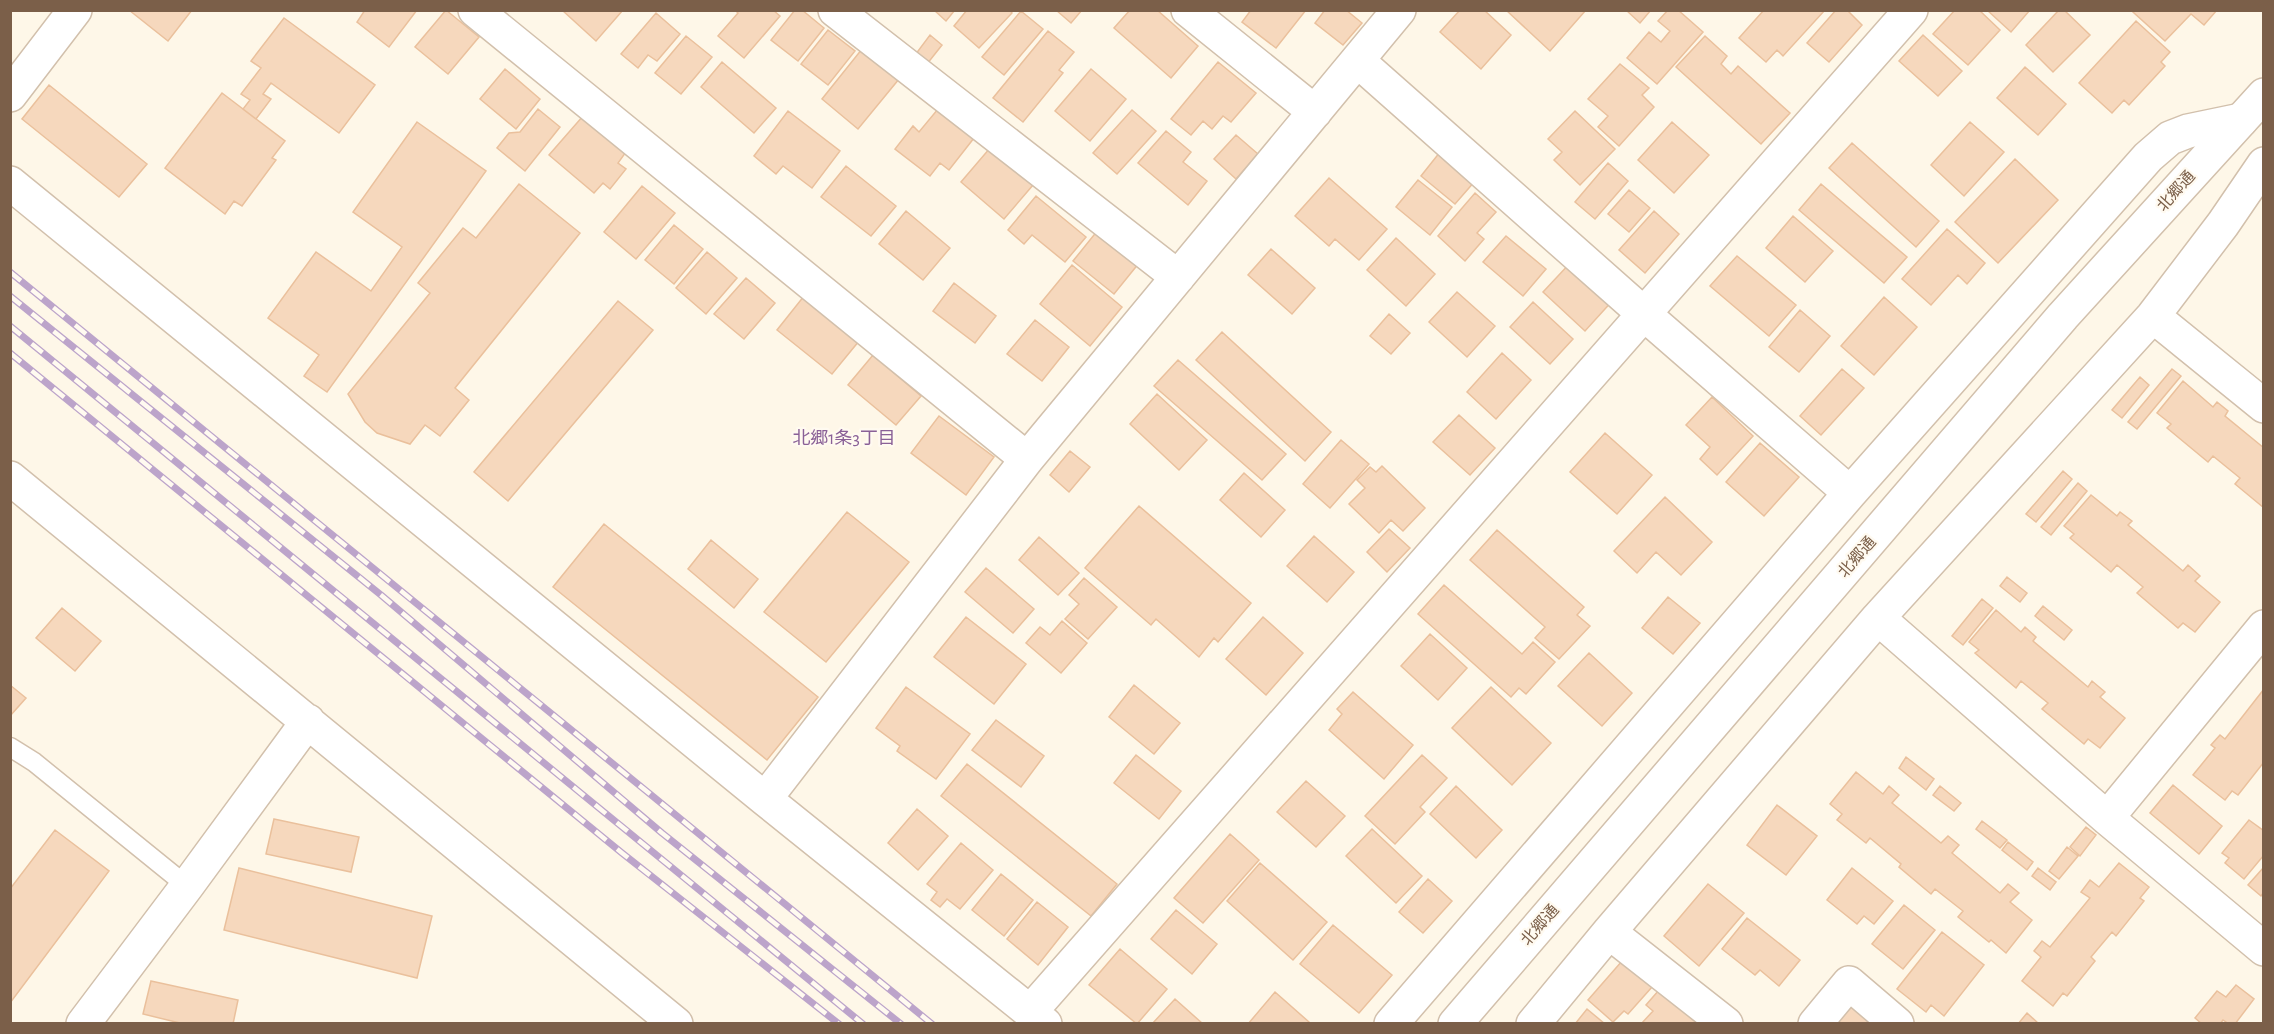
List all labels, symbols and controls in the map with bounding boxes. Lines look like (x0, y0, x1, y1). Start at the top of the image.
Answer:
street label: 北郷通 (2153, 167, 2198, 214)
district label: 北郷1条3丁目 (792, 428, 896, 448)
street label: 北郷通 (1834, 533, 1879, 580)
street label: 北郷通 (1517, 901, 1562, 948)

